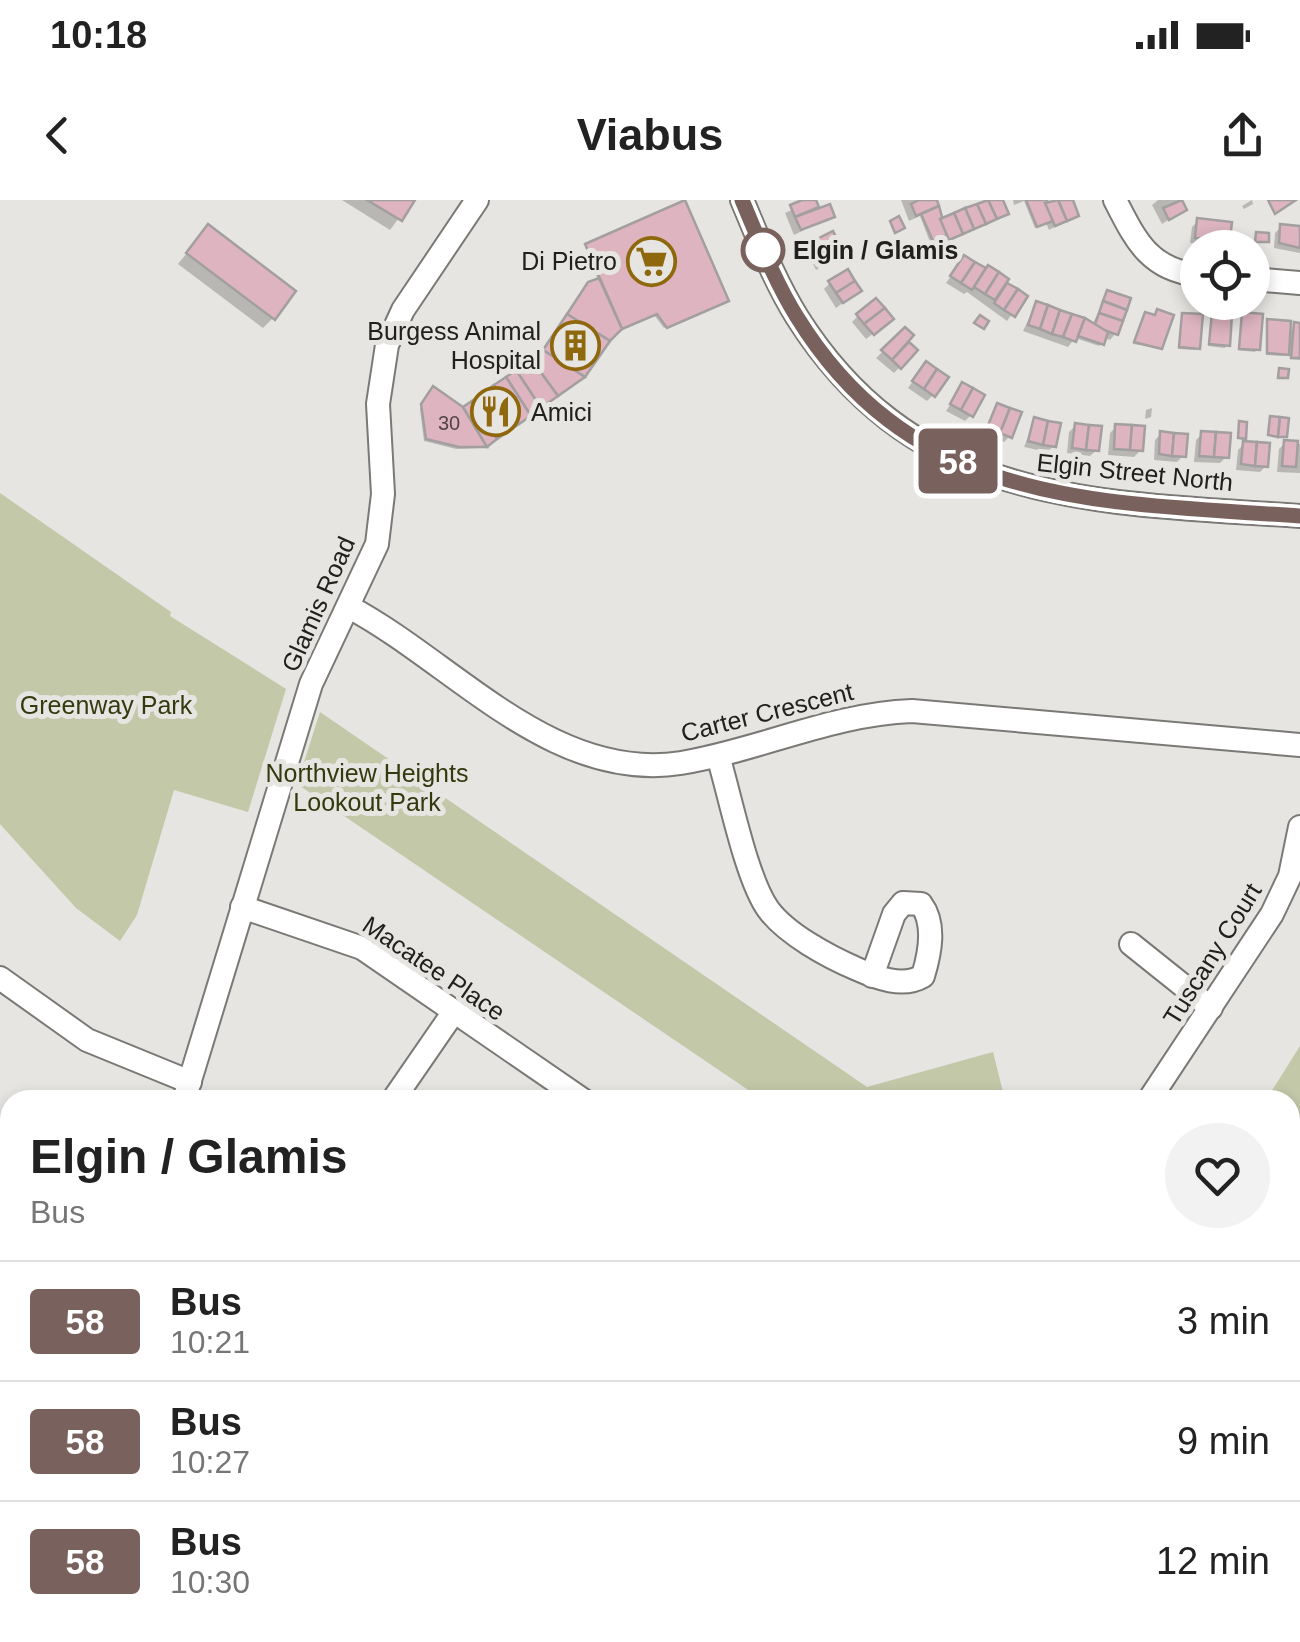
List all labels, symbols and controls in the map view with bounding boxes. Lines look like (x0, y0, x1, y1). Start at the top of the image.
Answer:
text: 10:18 (50, 14, 147, 56)
icon: back (30, 108, 85, 163)
icon: share (1215, 108, 1270, 163)
text: Viabus (577, 109, 723, 160)
marker: Elgin / Glamis (742, 229, 784, 271)
map controls (1180, 230, 1270, 320)
button: locate (1180, 230, 1270, 320)
supermarket icon: Di Pietro (626, 235, 678, 287)
place label: Elgin / Glamis (793, 236, 958, 264)
place label: Di Pietro (521, 247, 617, 275)
place label: Burgess Animal Hospital (367, 317, 541, 374)
building icon: Burgess Animal Hospital (550, 319, 602, 371)
restaurant icon: Amici (470, 386, 522, 438)
place label: Amici (531, 398, 592, 426)
house number: 30 (438, 412, 460, 434)
line badge: 58 (913, 428, 1003, 494)
text: 58 (939, 442, 977, 481)
street label: Elgin Street North (1035, 448, 1235, 496)
street label: Glamis Road (276, 532, 360, 676)
street label: Carter Crescent (678, 677, 856, 747)
park label: Greenway Park (20, 691, 193, 719)
park label: Northview Heights Lookout Park (266, 759, 468, 816)
street label: Tuscany Court (1157, 878, 1267, 1030)
street label: Macatee Place (358, 910, 510, 1026)
button: heart (1165, 1123, 1270, 1228)
text: Elgin / Glamis (30, 1130, 347, 1183)
text: Bus (30, 1194, 85, 1230)
text: Bus (170, 1281, 242, 1323)
text: 3 min (1177, 1300, 1270, 1342)
text: 58 (66, 1302, 104, 1341)
text: 10:21 (170, 1324, 250, 1360)
text: Bus (170, 1401, 242, 1443)
text: 9 min (1177, 1420, 1270, 1462)
text: 58 (66, 1422, 104, 1461)
text: 10:27 (170, 1444, 250, 1480)
text: Bus (170, 1521, 242, 1563)
text: 12 min (1156, 1540, 1270, 1582)
text: 58 (66, 1542, 104, 1581)
text: 10:30 (170, 1564, 250, 1600)

